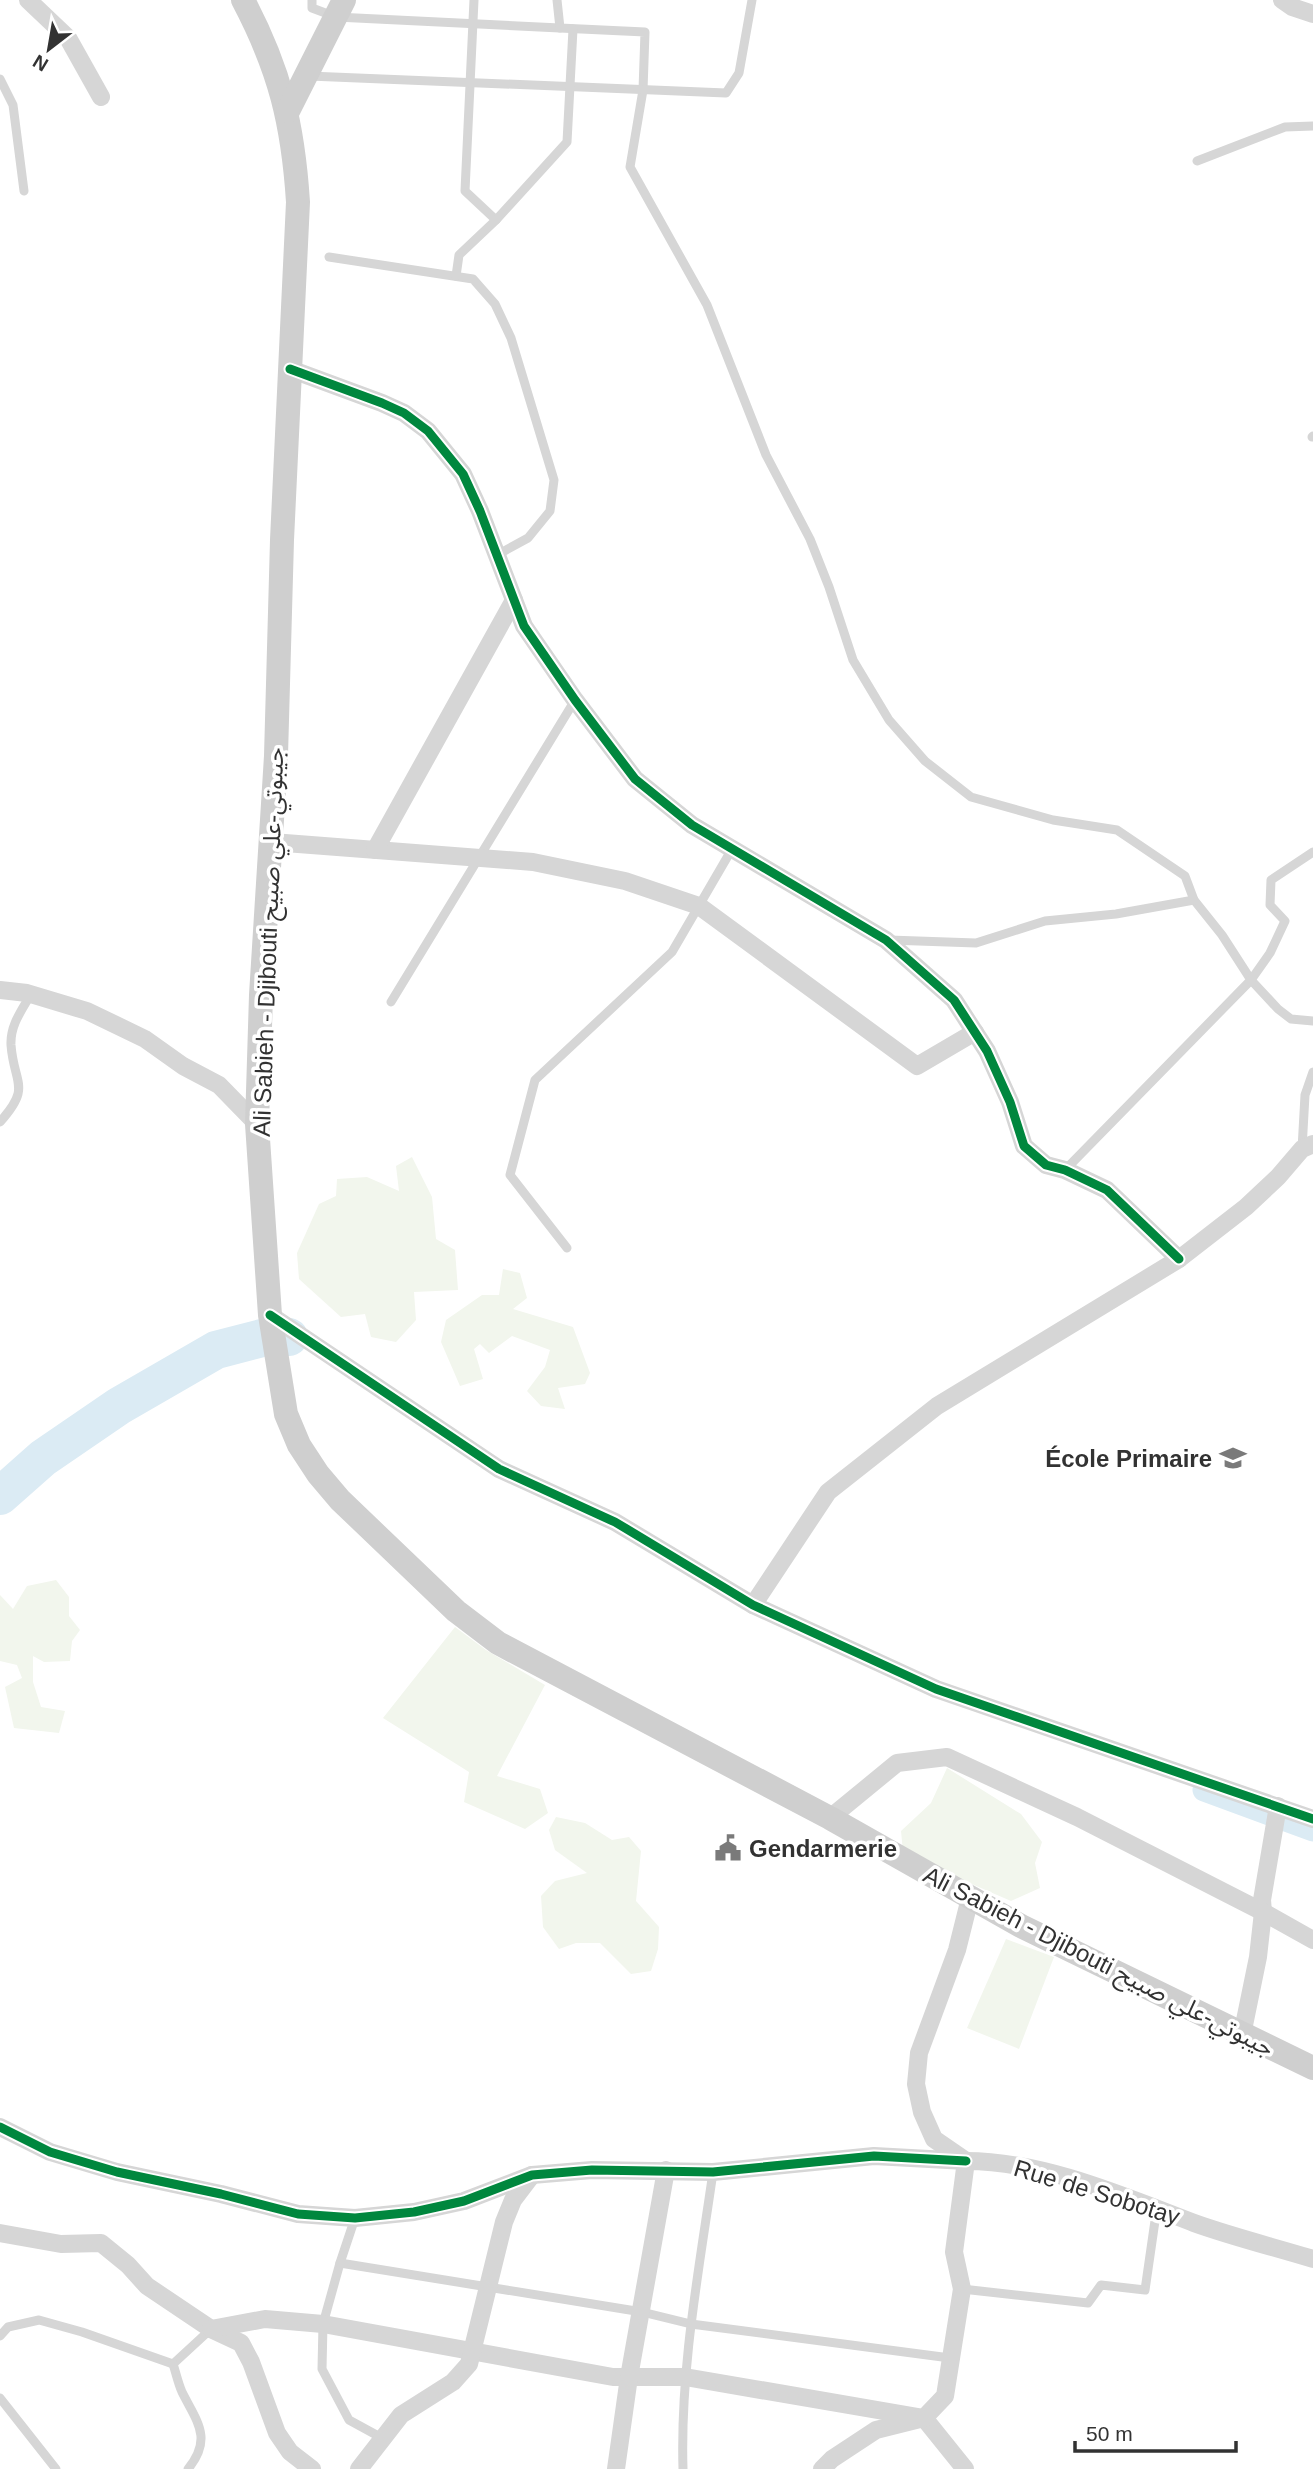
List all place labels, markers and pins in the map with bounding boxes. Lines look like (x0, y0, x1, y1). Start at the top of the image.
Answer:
school or university icon: École Primaire (1218, 1443, 1248, 1473)
place label: École Primaire (1045, 1445, 1212, 1472)
public building icon: Gendarmerie (713, 1833, 743, 1863)
place label: Gendarmerie (749, 1835, 897, 1862)

